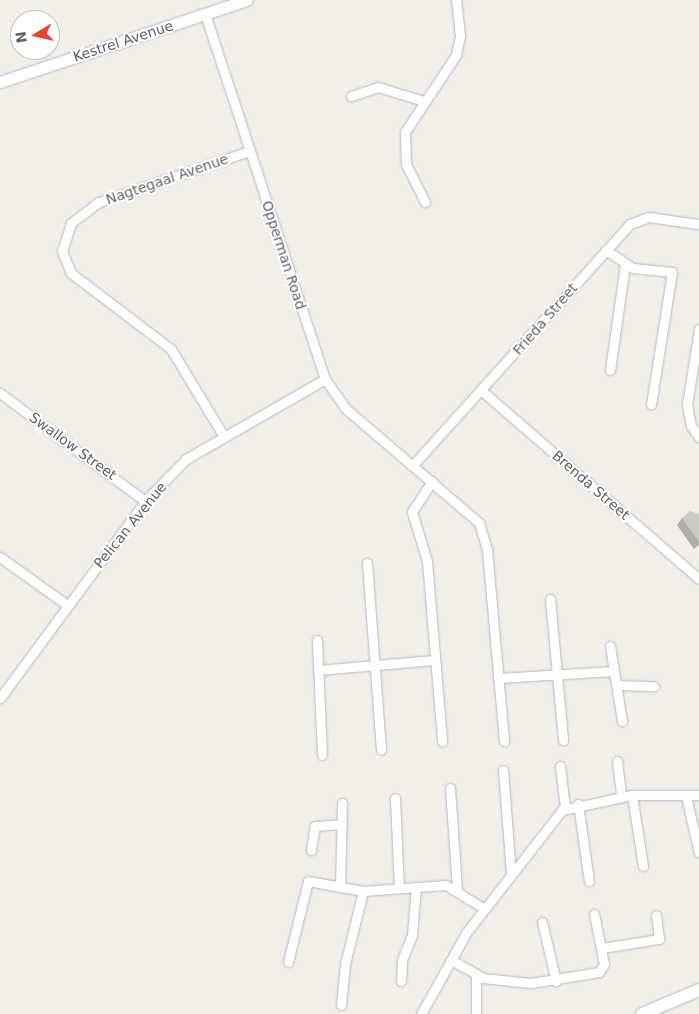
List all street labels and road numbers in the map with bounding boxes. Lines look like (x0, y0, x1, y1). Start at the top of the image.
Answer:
street label: Kestrel Avenue (71, 17, 175, 65)
street label: Nagtegaal Avenue (104, 150, 230, 208)
street label: Opperman Road (258, 198, 310, 312)
street label: Frieda Street (509, 280, 581, 358)
street label: Swallow Street (26, 409, 120, 483)
street label: Brenda Street (549, 447, 633, 523)
street label: Pelican Avenue (90, 479, 170, 571)

